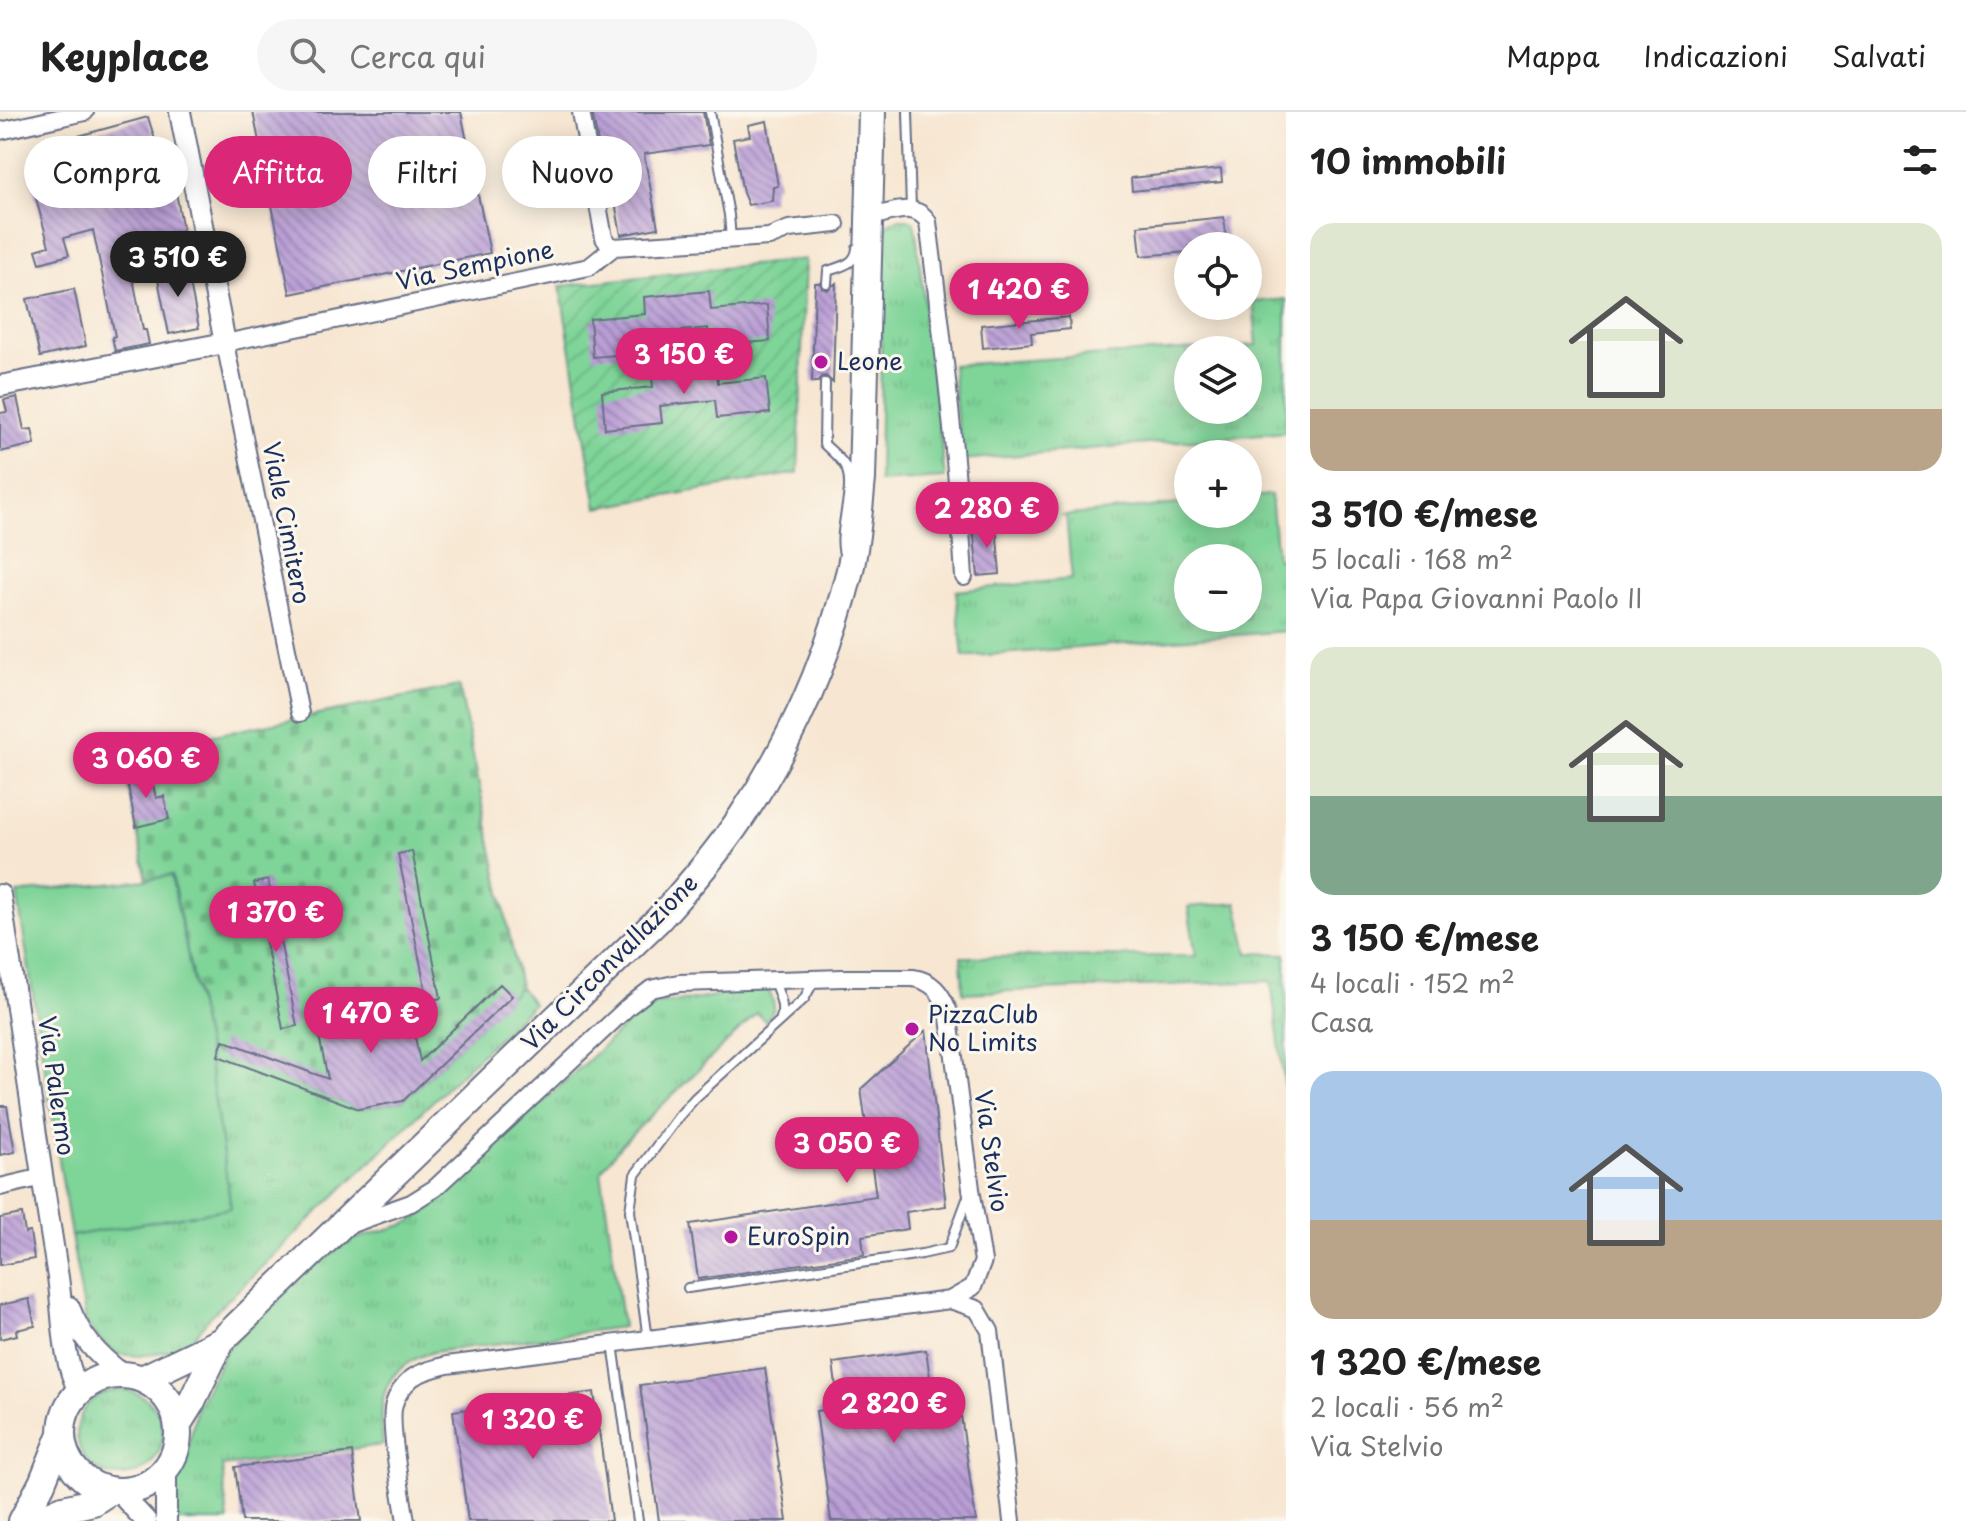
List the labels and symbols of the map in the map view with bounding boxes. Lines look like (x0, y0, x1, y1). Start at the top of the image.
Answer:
street label: Via Sempione (392, 230, 557, 298)
pin: 3 510 € (104, 231, 252, 299)
pin: 1 420 € (945, 263, 1093, 331)
pin: 3 150 € (610, 328, 758, 396)
place label: Leone (837, 342, 903, 378)
marker: Leone (812, 353, 830, 371)
street label: Viale Cimitero (255, 438, 321, 607)
pin: 2 280 € (913, 482, 1061, 550)
pin: 3 060 € (72, 732, 220, 800)
street label: Via Circonvallazione (512, 865, 705, 1058)
pin: 1 370 € (202, 886, 350, 954)
pin: 1 470 € (297, 987, 445, 1055)
place label: PizzaClub No Limits (928, 995, 1038, 1059)
street label: Via Palermo (30, 1014, 86, 1158)
marker: PizzaClub No Limits (903, 1020, 921, 1038)
street label: Via Stelvio (967, 1087, 1019, 1214)
pin: 3 050 € (773, 1117, 921, 1185)
place label: EuroSpin (747, 1217, 850, 1253)
marker: EuroSpin (722, 1228, 740, 1246)
pin: 2 820 € (820, 1377, 968, 1445)
pin: 1 320 € (459, 1393, 607, 1461)

